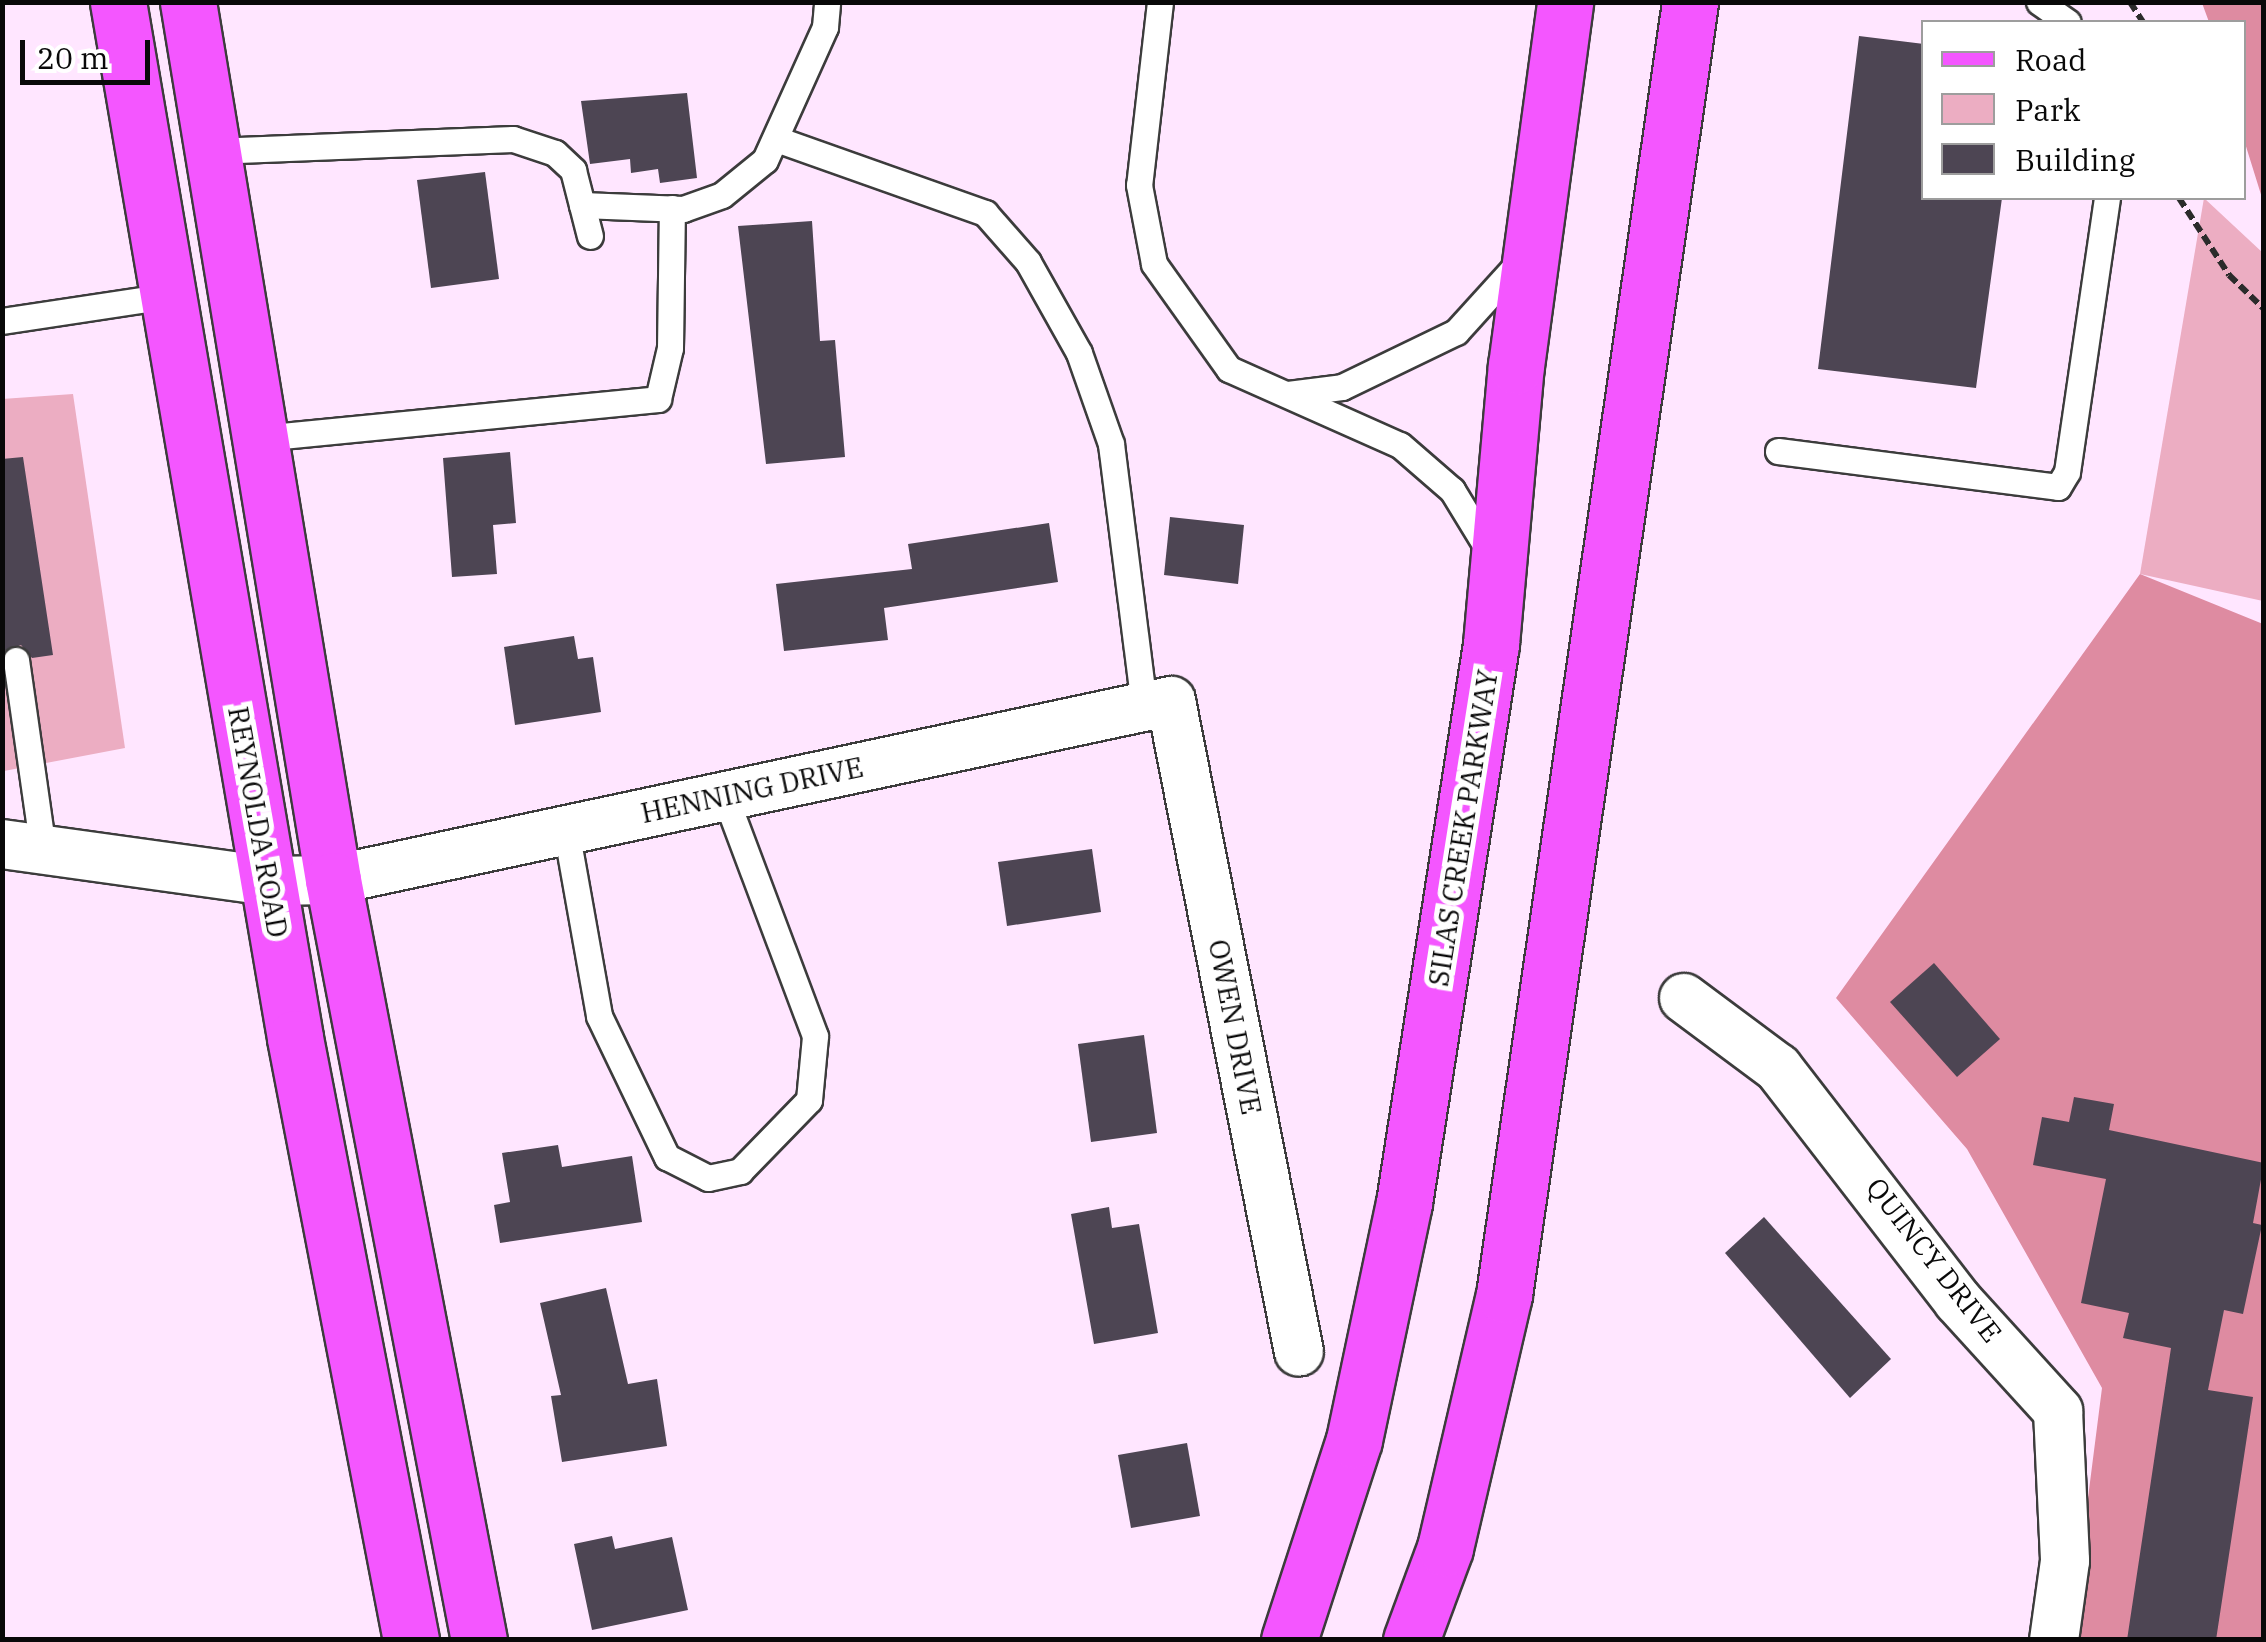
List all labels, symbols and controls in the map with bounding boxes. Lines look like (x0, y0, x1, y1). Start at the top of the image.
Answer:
scale bar (25, 20, 155, 82)
legend (1921, 20, 2246, 200)
text: 20 m (37, 38, 109, 77)
text: Road (2015, 40, 2087, 79)
text: Park (2015, 90, 2081, 129)
text: Building (2015, 140, 2135, 179)
street label: SILAS CREEK PARKWAY (1421, 667, 1505, 989)
street label: REYNOLDA ROAD (221, 704, 295, 940)
street label: HENNING DRIVE (638, 750, 866, 830)
street label: OWEN DRIVE (1202, 937, 1268, 1117)
street label: QUINCY DRIVE (1859, 1171, 2009, 1349)

